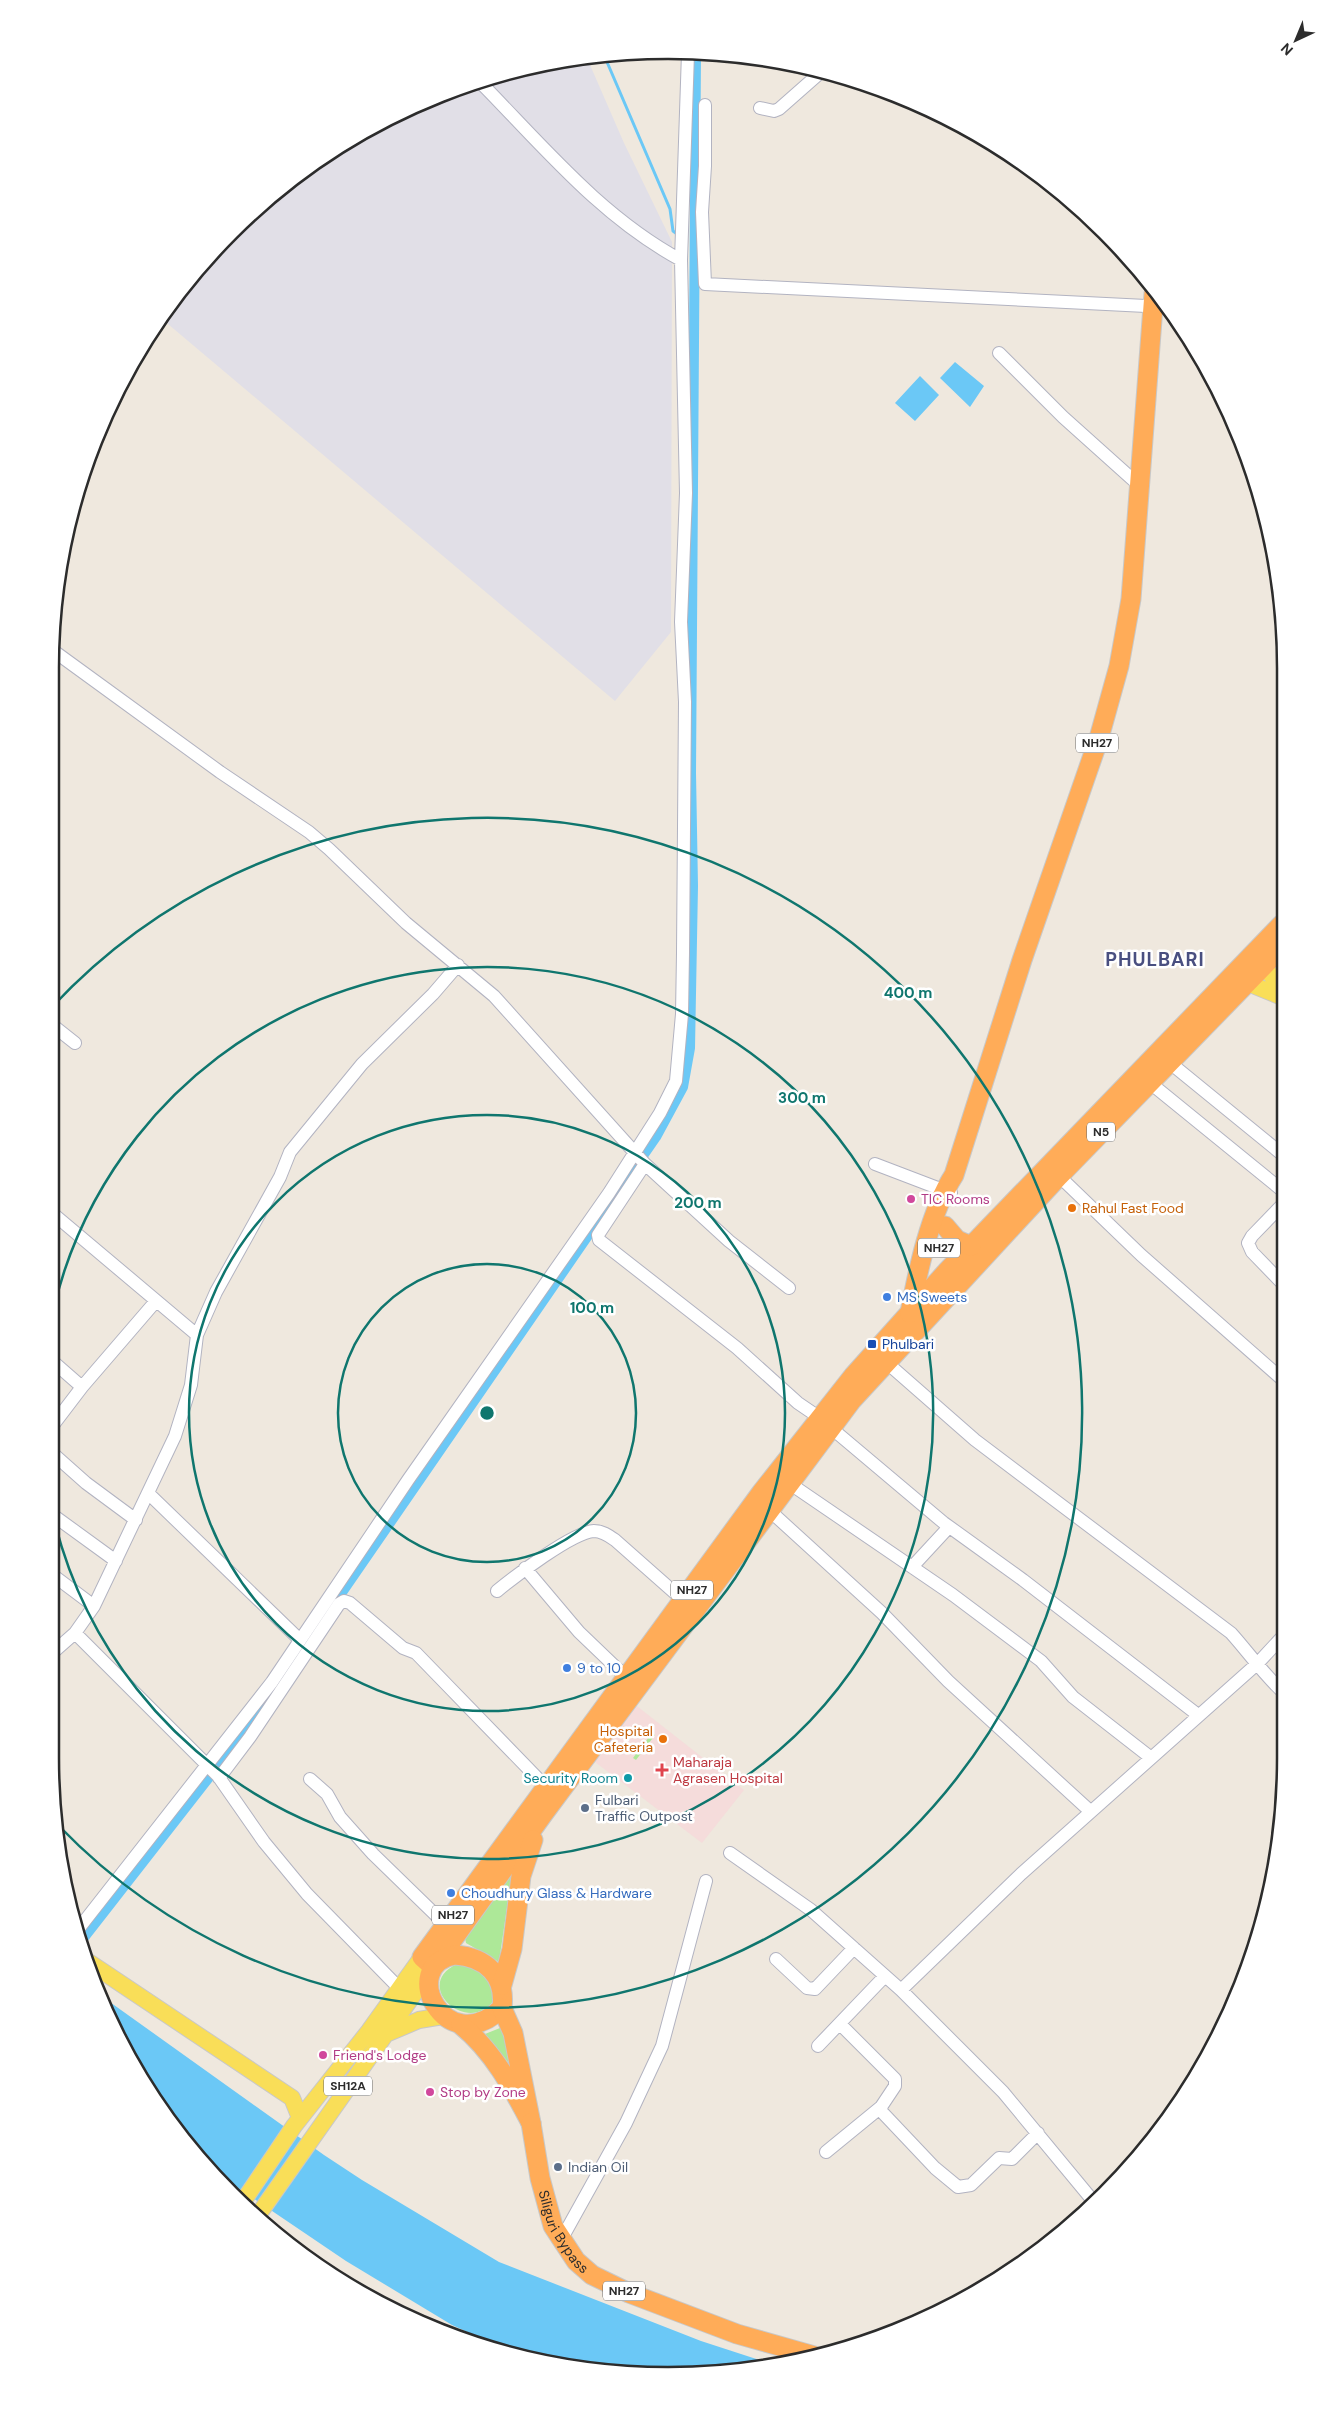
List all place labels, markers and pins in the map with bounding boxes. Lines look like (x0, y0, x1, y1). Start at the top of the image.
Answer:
place label: TIC Rooms (921, 1190, 990, 1208)
marker: TIC Rooms (905, 1193, 917, 1205)
place label: Rahul Fast Food (1082, 1199, 1184, 1217)
marker: Rahul Fast Food (1066, 1202, 1078, 1214)
place label: MS Sweets (897, 1288, 967, 1306)
marker: MS Sweets (881, 1291, 893, 1303)
place label: Phulbari (882, 1335, 934, 1353)
marker: Phulbari (866, 1338, 878, 1350)
centre of rings (478, 1404, 496, 1422)
place label: 9 to 10 (577, 1659, 621, 1677)
marker: 9 to 10 (561, 1662, 573, 1674)
place label: Hospital Cafeteria (594, 1722, 653, 1756)
marker: Hospital Cafeteria (657, 1733, 669, 1745)
place label: Maharaja Agrasen Hospital (673, 1753, 783, 1787)
marker: Maharaja Agrasen Hospital (655, 1763, 669, 1777)
place label: Security Room (523, 1769, 618, 1787)
marker: Security Room (622, 1772, 634, 1784)
place label: Fulbari Traffic Outpost (595, 1791, 693, 1825)
marker: Fulbari Traffic Outpost (579, 1802, 591, 1814)
place label: Choudhury Glass & Hardware (461, 1884, 652, 1902)
marker: Choudhury Glass & Hardware (445, 1887, 457, 1899)
place label: Friend's Lodge (333, 2046, 426, 2064)
marker: Friend's Lodge (317, 2049, 329, 2061)
place label: Stop by Zone (440, 2083, 526, 2101)
marker: Stop by Zone (424, 2086, 436, 2098)
place label: Indian Oil (568, 2158, 628, 2176)
marker: Indian Oil (552, 2161, 564, 2173)

